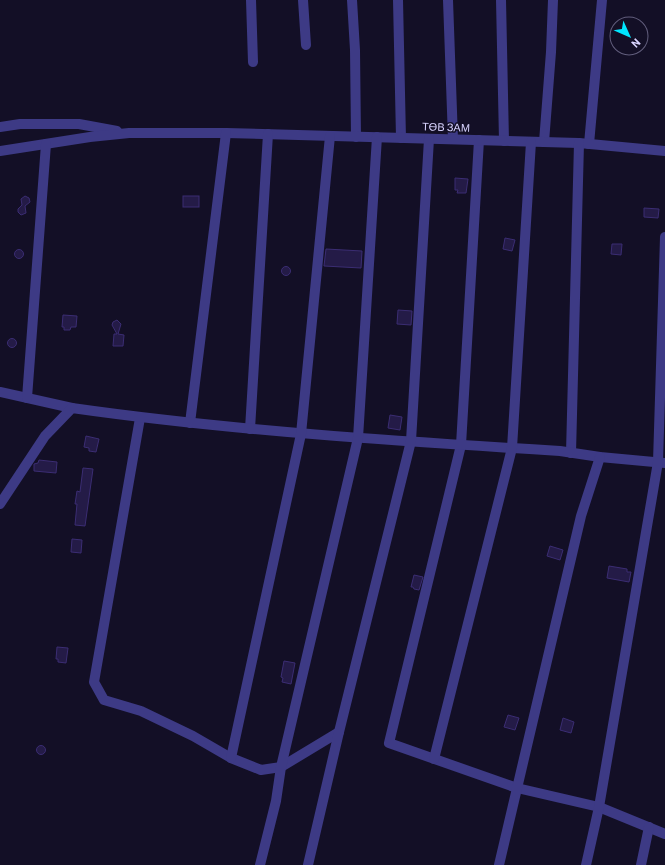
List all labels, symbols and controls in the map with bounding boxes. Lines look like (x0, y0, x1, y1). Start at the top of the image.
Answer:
north arrow (609, 16, 649, 56)
text: N (629, 36, 644, 51)
street label: ТӨВ ЗАМ (422, 119, 470, 134)

